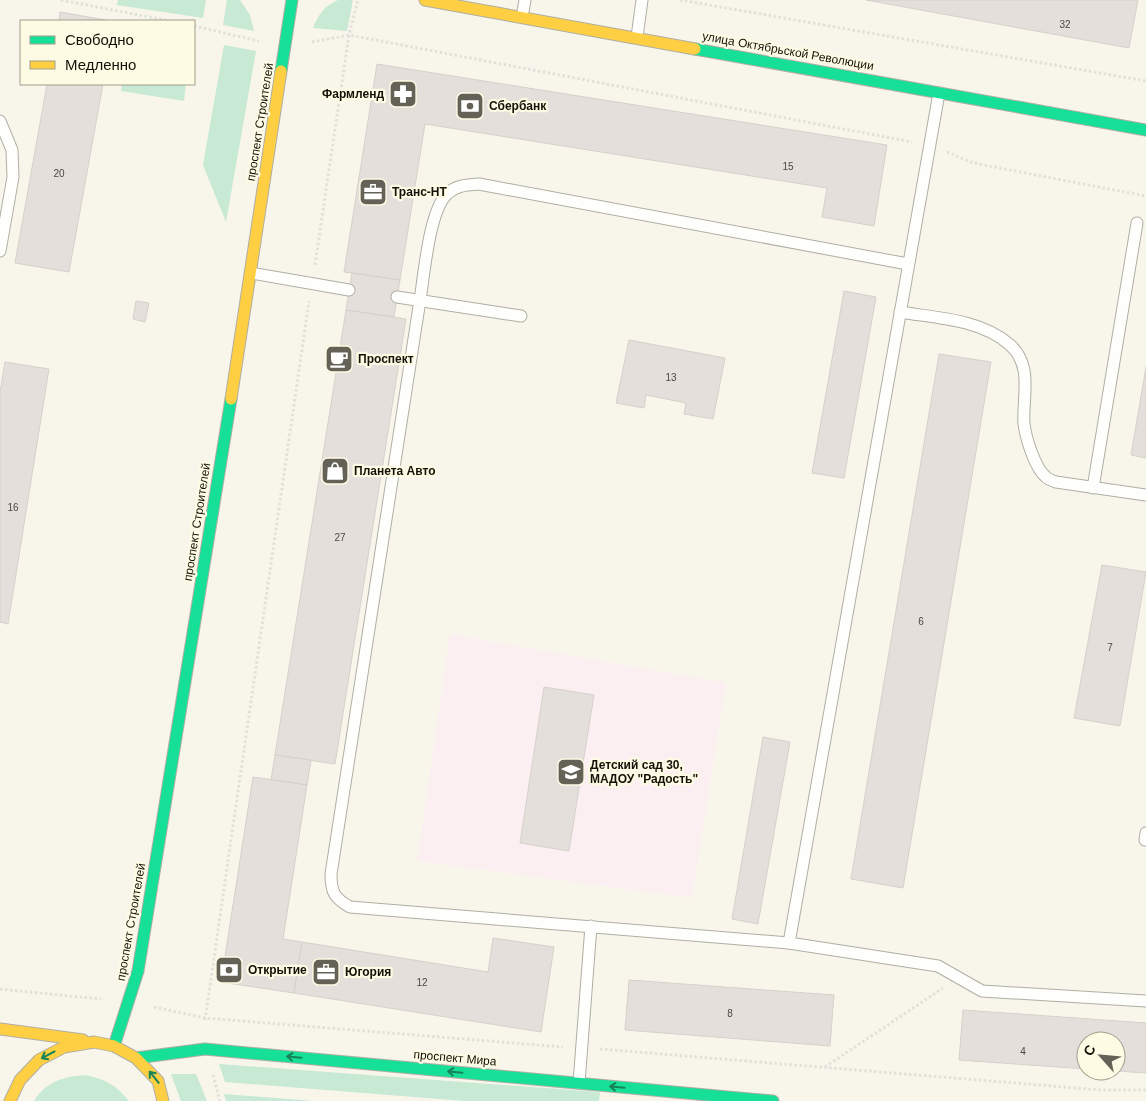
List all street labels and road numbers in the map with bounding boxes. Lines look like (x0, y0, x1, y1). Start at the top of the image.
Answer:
street label: улица Октябрьской Революции (701, 29, 875, 73)
street label: проспект Строителей (244, 62, 276, 182)
street label: проспект Строителей (181, 462, 213, 582)
street label: проспект Строителей (114, 862, 148, 982)
street label: проспект Мира (413, 1047, 497, 1069)

